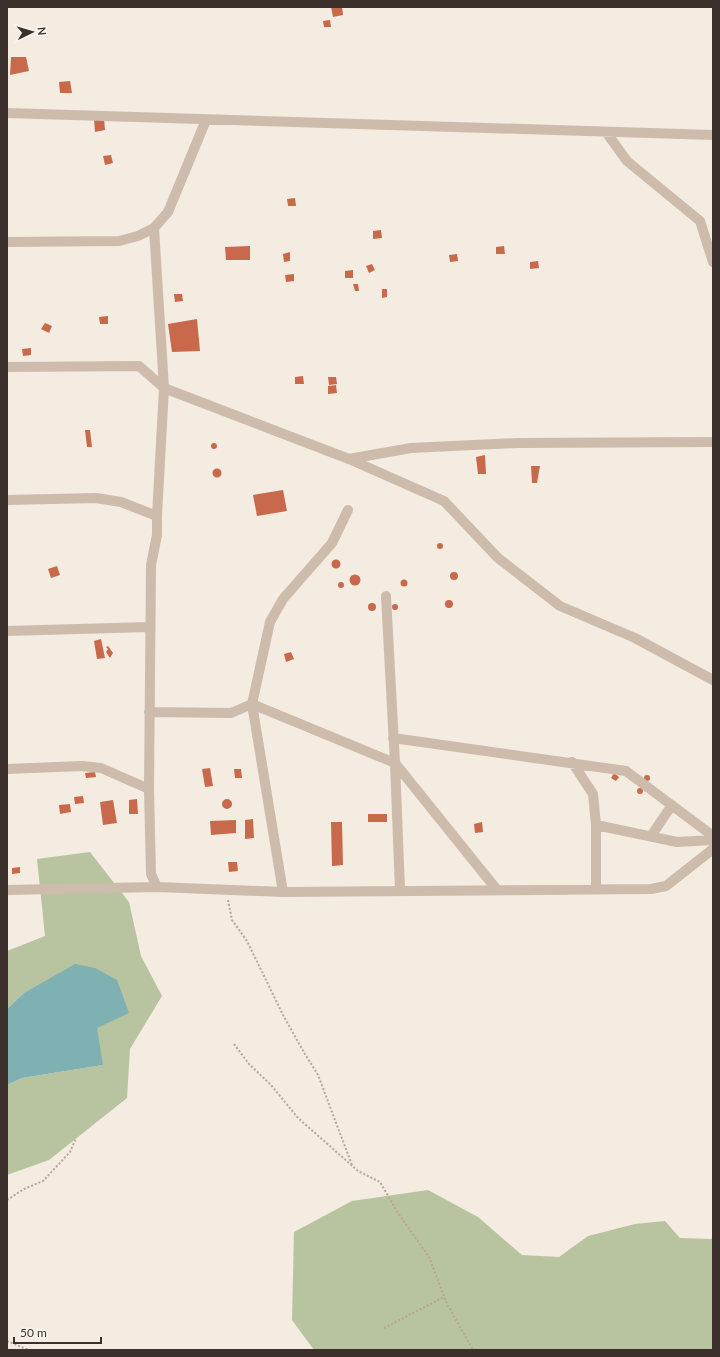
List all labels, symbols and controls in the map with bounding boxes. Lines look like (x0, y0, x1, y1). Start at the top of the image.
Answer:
north arrow (12, 12, 52, 52)
text: N (36, 26, 49, 36)
scale bar (14, 1319, 101, 1345)
text: 50 m (20, 1325, 47, 1340)

